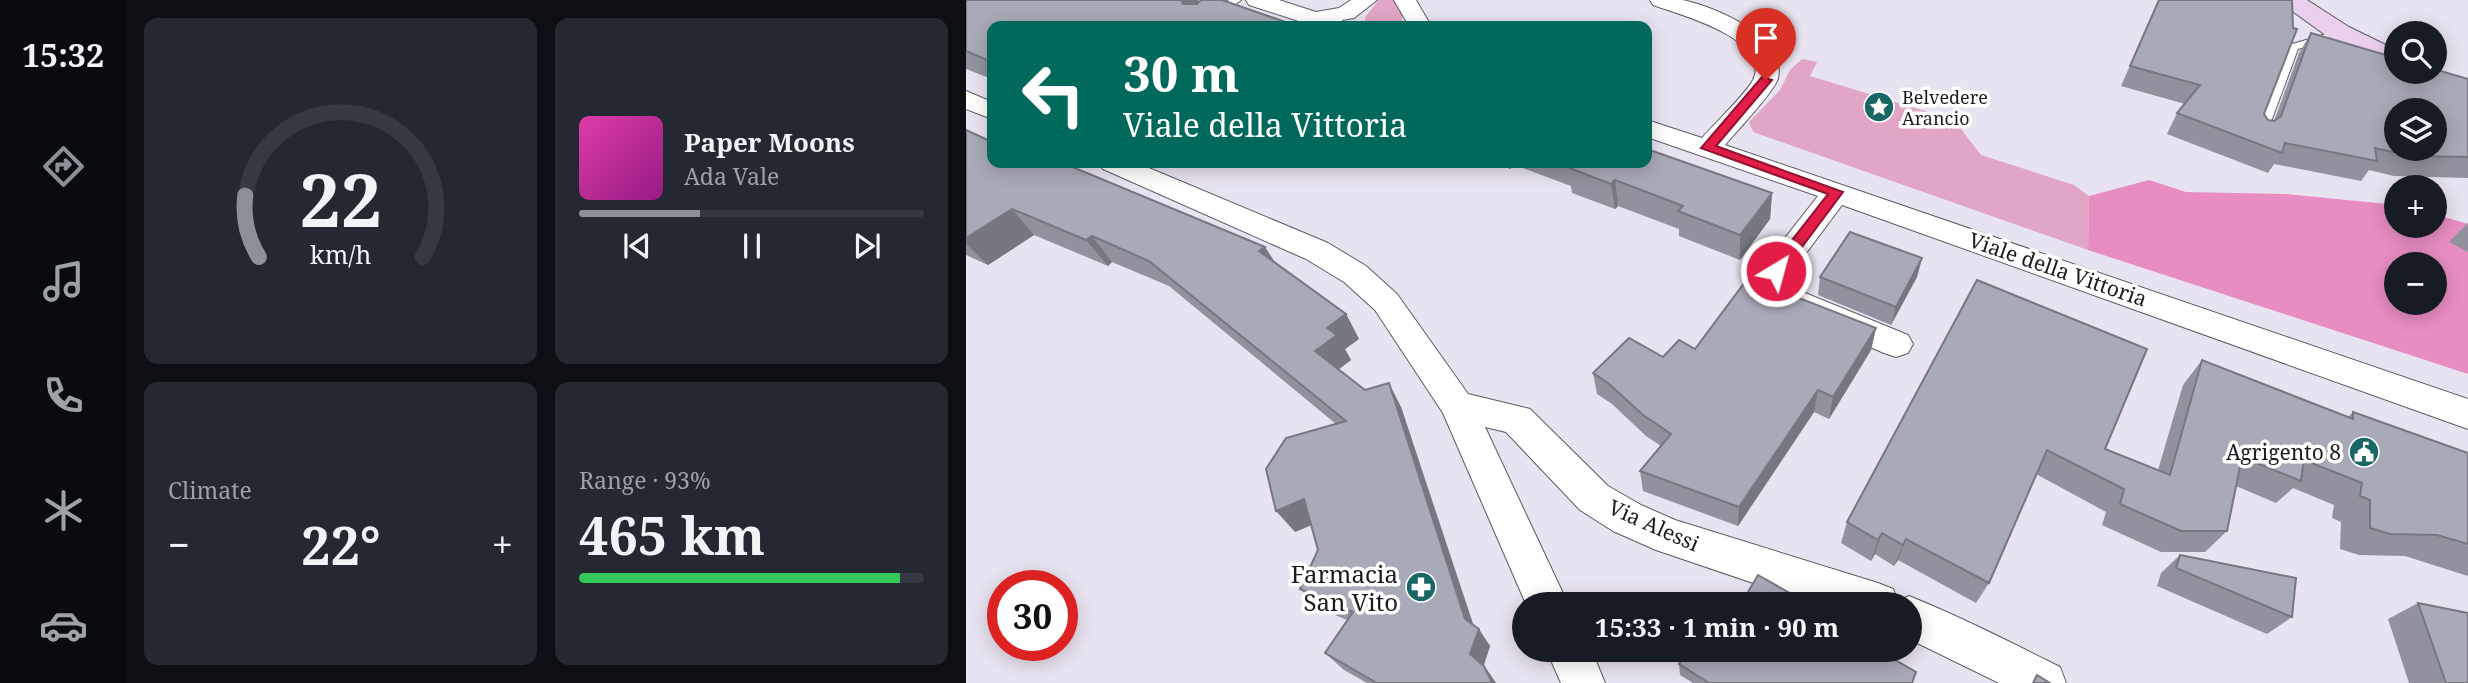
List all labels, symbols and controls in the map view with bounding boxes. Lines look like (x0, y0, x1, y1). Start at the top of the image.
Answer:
pin (1736, 8, 1796, 80)
icon: arrive (1747, 19, 1785, 57)
map controls (2384, 21, 2447, 315)
button: search (2384, 21, 2447, 84)
text: 15:32 (22, 33, 104, 76)
text: 30 m (1123, 40, 1239, 106)
icon: left (1008, 49, 1099, 140)
place label: Belvedere Arancio (1902, 85, 1988, 130)
place icon: Belvedere Arancio (1862, 90, 1896, 124)
button: layers (2384, 98, 2447, 161)
text: Viale della Vittoria (1123, 103, 1407, 146)
text: Paper Moons (684, 124, 855, 160)
icon: directions (39, 142, 88, 191)
text: 22 (299, 149, 382, 248)
text: Ada Vale (684, 160, 779, 192)
button: + (2384, 175, 2447, 238)
street label: Viale della Vittoria (1965, 225, 2151, 313)
icon: previous (618, 227, 656, 265)
icon: pause (733, 227, 771, 265)
icon: next (848, 227, 886, 265)
position arrow (1739, 234, 1813, 308)
text: km/h (310, 237, 371, 271)
button: − (2384, 252, 2447, 315)
icon: music (39, 257, 88, 306)
icon: phone (39, 371, 88, 420)
public building icon: Agrigento 8 (2347, 435, 2381, 469)
place label: Agrigento 8 (2226, 438, 2341, 466)
text: Range · 93% (579, 464, 711, 496)
text: Climate (168, 474, 252, 506)
icon: climate (39, 486, 88, 535)
street label: Via Alessi (1604, 493, 1704, 558)
text: 465 km (579, 499, 765, 570)
text: 22° (301, 509, 381, 580)
text: − (168, 518, 190, 570)
text: + (492, 518, 513, 570)
place label: Farmacia San Vito (1291, 557, 1398, 618)
speed limit sign: 30 (987, 570, 1078, 661)
pharmacy icon: Farmacia San Vito (1404, 570, 1438, 604)
icon: car (39, 601, 88, 650)
text: 15:33 · 1 min · 90 m (1595, 609, 1839, 645)

